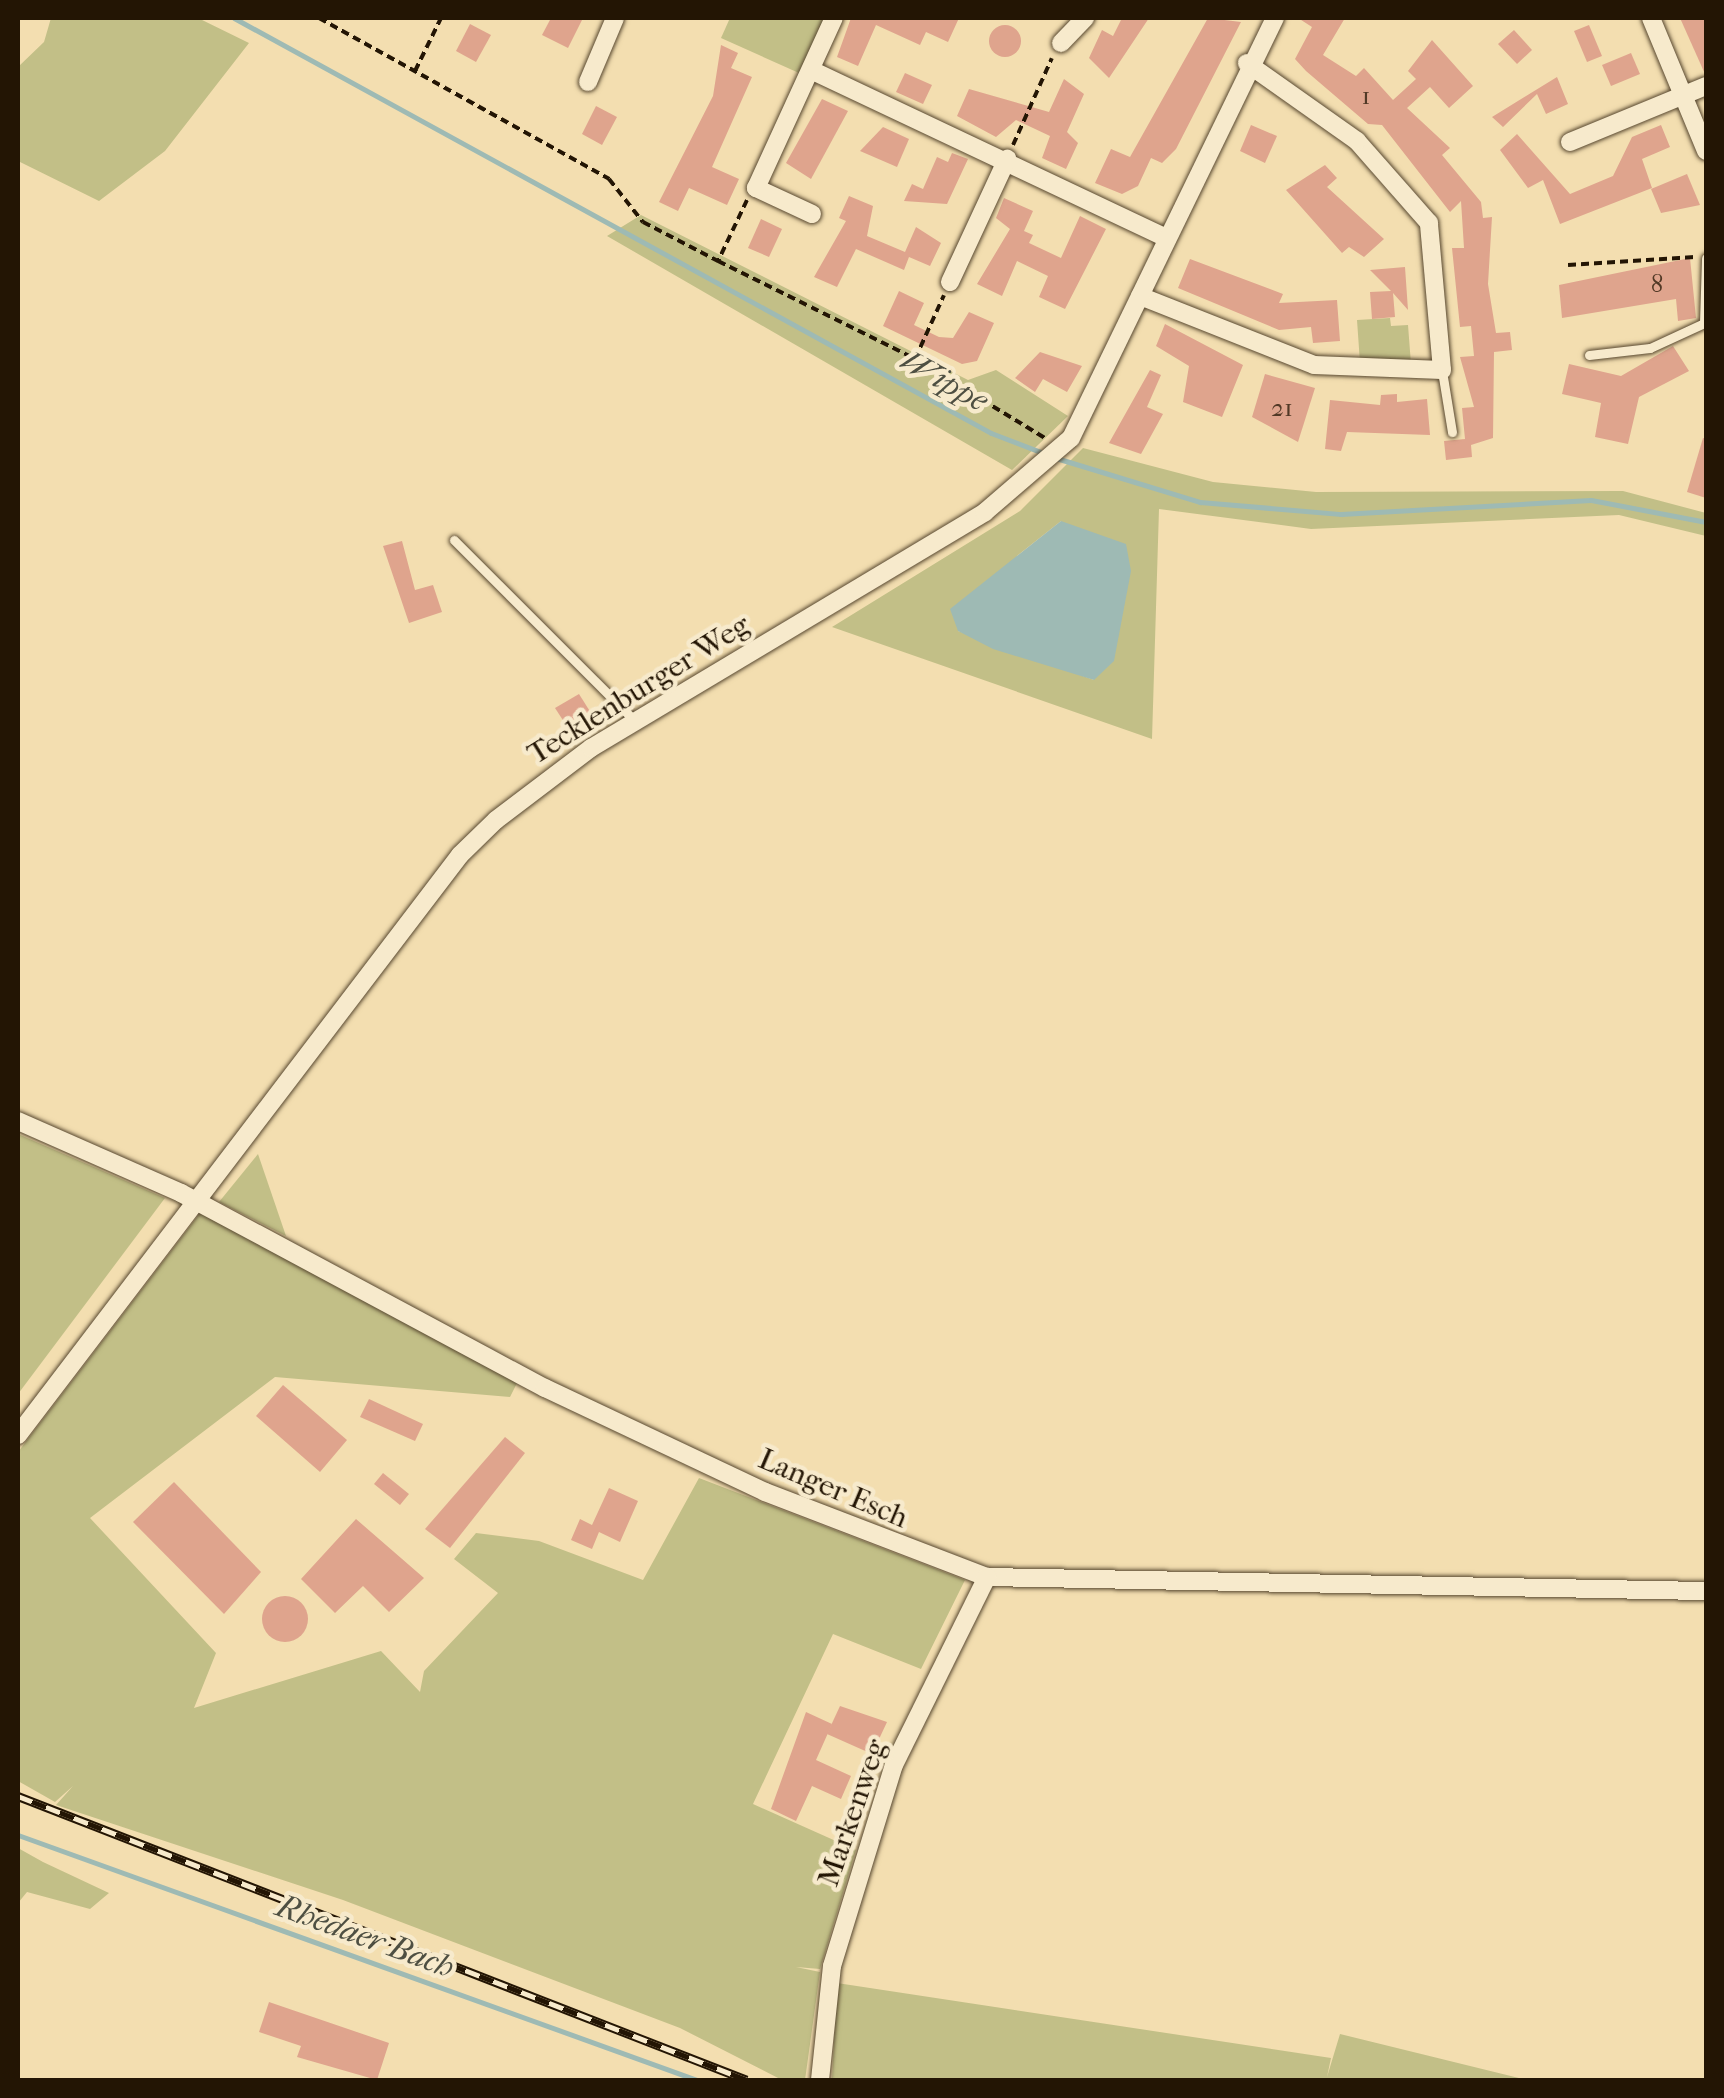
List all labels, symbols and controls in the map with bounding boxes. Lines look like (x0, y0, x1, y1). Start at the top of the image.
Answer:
house number: 1 (1362, 81, 1370, 111)
house number: 8 (1651, 269, 1663, 299)
water label: Wippe (894, 342, 994, 420)
house number: 21 (1271, 393, 1293, 423)
street label: Tecklenburger Weg (521, 607, 757, 773)
street label: Langer Esch (753, 1441, 913, 1537)
street label: Markenweg (811, 1735, 895, 1891)
water label: Rhedaer Bach (271, 1887, 459, 1987)

